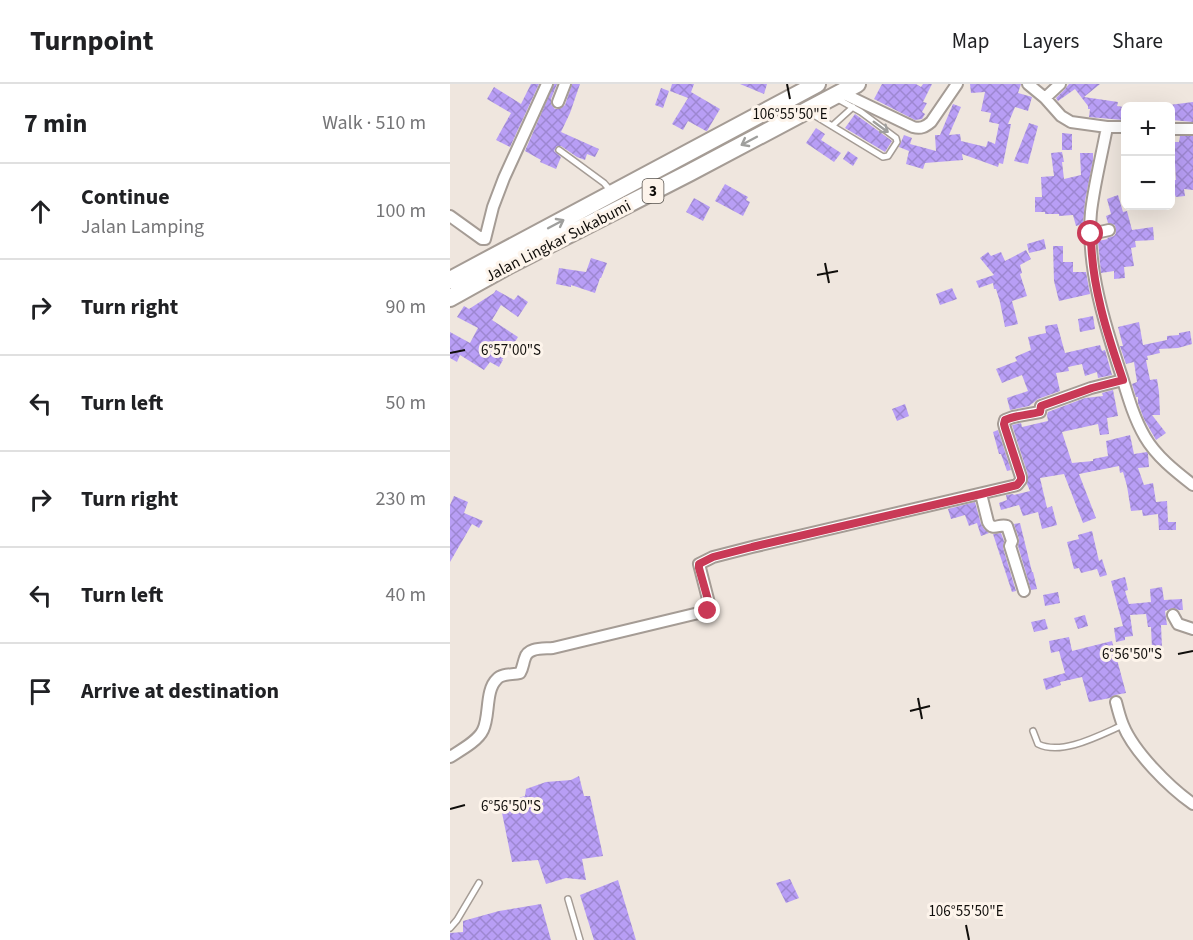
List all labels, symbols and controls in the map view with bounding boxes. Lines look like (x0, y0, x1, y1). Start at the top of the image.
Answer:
text: Turnpoint (30, 21, 154, 61)
text: Map (952, 26, 989, 56)
text: Layers (1022, 26, 1079, 56)
text: Share (1112, 26, 1163, 56)
map controls (1121, 102, 1175, 210)
button: + (1121, 102, 1175, 156)
text: 106°55'50"E (752, 104, 828, 125)
text: 7 min (24, 105, 87, 142)
text: Walk · 510 m (322, 109, 426, 137)
one-way arrow (873, 121, 889, 133)
one-way arrow (741, 135, 758, 147)
button: − (1121, 156, 1175, 210)
road number: 3 (642, 179, 664, 203)
text: Continue (81, 181, 170, 213)
icon: ahead (24, 195, 57, 228)
street label: Jalan Lingkar Sukabumi (481, 195, 635, 287)
text: 100 m (376, 197, 426, 225)
text: Jalan Lamping (81, 213, 204, 241)
one-way arrow (547, 218, 564, 230)
route start (1077, 220, 1103, 246)
icon: right (24, 291, 57, 324)
text: Turn right (81, 291, 178, 323)
text: 90 m (386, 293, 426, 321)
text: 6°57'00"S (481, 340, 541, 361)
icon: left (24, 387, 57, 420)
text: Turn left (81, 387, 163, 419)
text: 50 m (386, 389, 426, 417)
icon: right (24, 483, 57, 516)
text: Turn right (81, 483, 178, 515)
text: 230 m (376, 485, 426, 513)
icon: left (24, 579, 57, 612)
text: Turn left (81, 579, 163, 611)
text: 40 m (386, 581, 426, 609)
route end (694, 597, 720, 623)
text: 6°56'50"S (1102, 644, 1162, 665)
icon: arrive (24, 675, 57, 708)
text: Arrive at destination (81, 675, 279, 707)
text: 6°56'50"S (481, 796, 541, 817)
text: 106°55'50"E (928, 901, 1004, 922)

